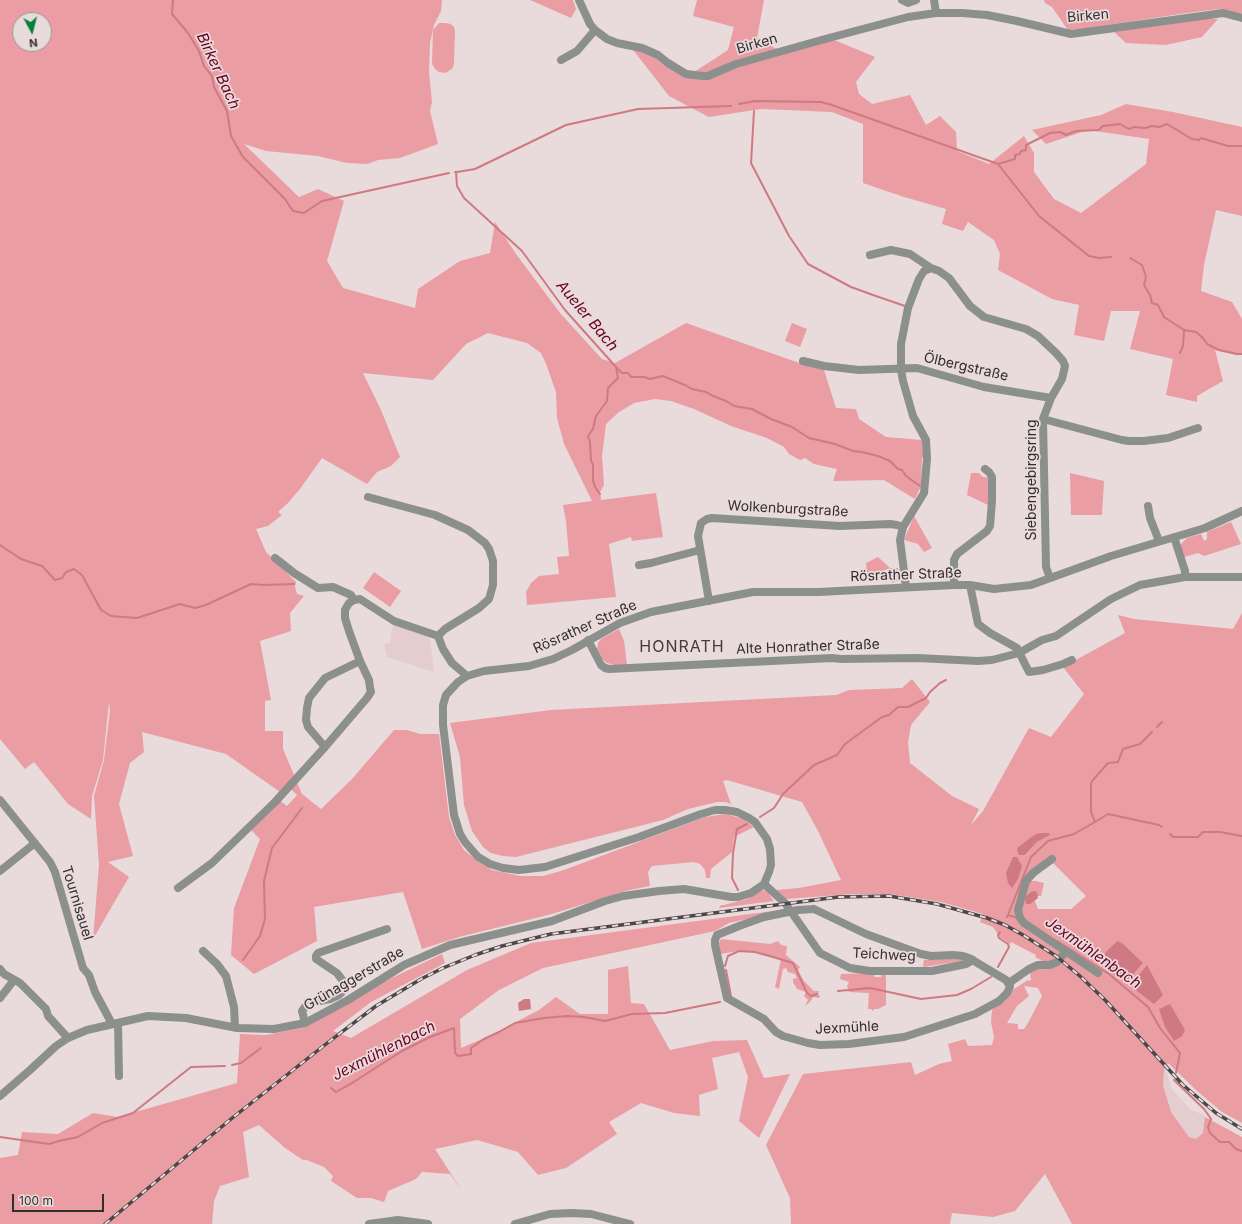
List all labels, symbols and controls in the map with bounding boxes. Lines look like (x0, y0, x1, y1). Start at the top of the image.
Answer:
street label: Birken (1066, 6, 1110, 26)
north arrow (12, 12, 52, 52)
water label: Birker Bach (192, 30, 244, 112)
street label: Birken (735, 30, 779, 58)
text: N (28, 35, 38, 50)
water label: Aueler Bach (552, 277, 622, 355)
street label: Ölbergstraße (922, 349, 1010, 385)
street label: Siebengebirgsring (1024, 419, 1040, 541)
street label: Wolkenburgstraße (727, 497, 849, 521)
street label: Rösrather Straße (850, 565, 962, 585)
street label: Rösrather Straße (531, 597, 639, 657)
street label: Alte Honrather Straße (736, 636, 880, 658)
district label: HONRATH (639, 637, 725, 657)
street label: Tournisauel (58, 864, 96, 942)
water label: Jexmühlenbach (1042, 913, 1144, 993)
street label: Grünaggerstraße (301, 944, 407, 1014)
street label: Teichweg (852, 945, 916, 965)
water label: Jexmühlenbach (330, 1017, 438, 1085)
street label: Jexmühle (815, 1018, 879, 1038)
scale bar (14, 1186, 106, 1212)
text: 100 m (19, 1193, 53, 1208)

